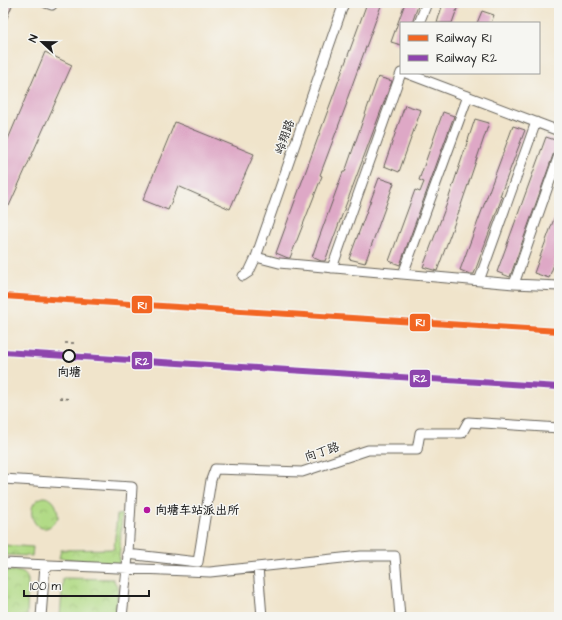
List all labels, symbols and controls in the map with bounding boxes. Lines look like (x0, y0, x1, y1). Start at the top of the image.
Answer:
north arrow (22, 22, 62, 62)
legend (400, 22, 540, 74)
text: Railway R1 (436, 30, 492, 48)
text: N (25, 32, 41, 44)
text: Railway R2 (436, 50, 497, 68)
street label: 岭翔路 (271, 117, 299, 157)
line badge: R1 (131, 295, 153, 314)
text: R1 (137, 298, 147, 313)
line badge: R1 (409, 313, 431, 332)
text: R1 (415, 315, 425, 330)
marker: 向塘 (62, 349, 76, 363)
line badge: R2 (131, 351, 153, 370)
text: R2 (135, 354, 150, 369)
place label: 向塘 (57, 364, 81, 381)
line badge: R2 (409, 369, 431, 388)
text: R2 (413, 371, 428, 386)
street label: 向丁路 (302, 438, 342, 466)
place label: 向塘车站派出所 (155, 502, 240, 519)
marker: 向塘车站派出所 (142, 505, 152, 515)
scale bar (24, 572, 149, 598)
text: 100 m (30, 578, 61, 595)

